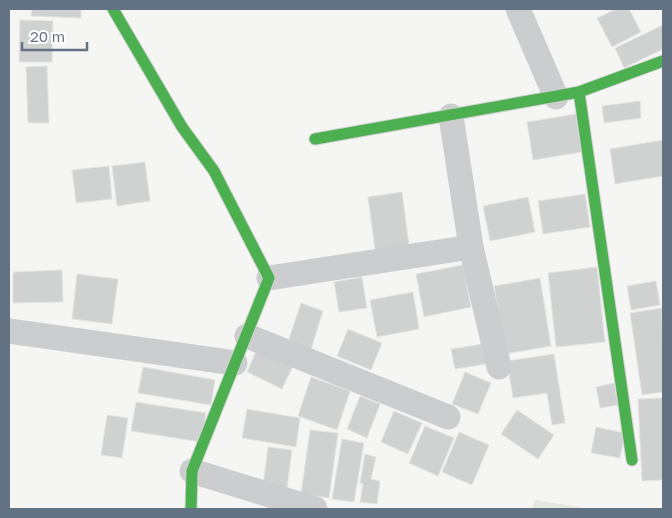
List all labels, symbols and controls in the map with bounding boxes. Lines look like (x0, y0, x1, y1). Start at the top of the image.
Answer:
scale bar (22, 20, 88, 52)
text: 20 m (30, 27, 65, 45)

